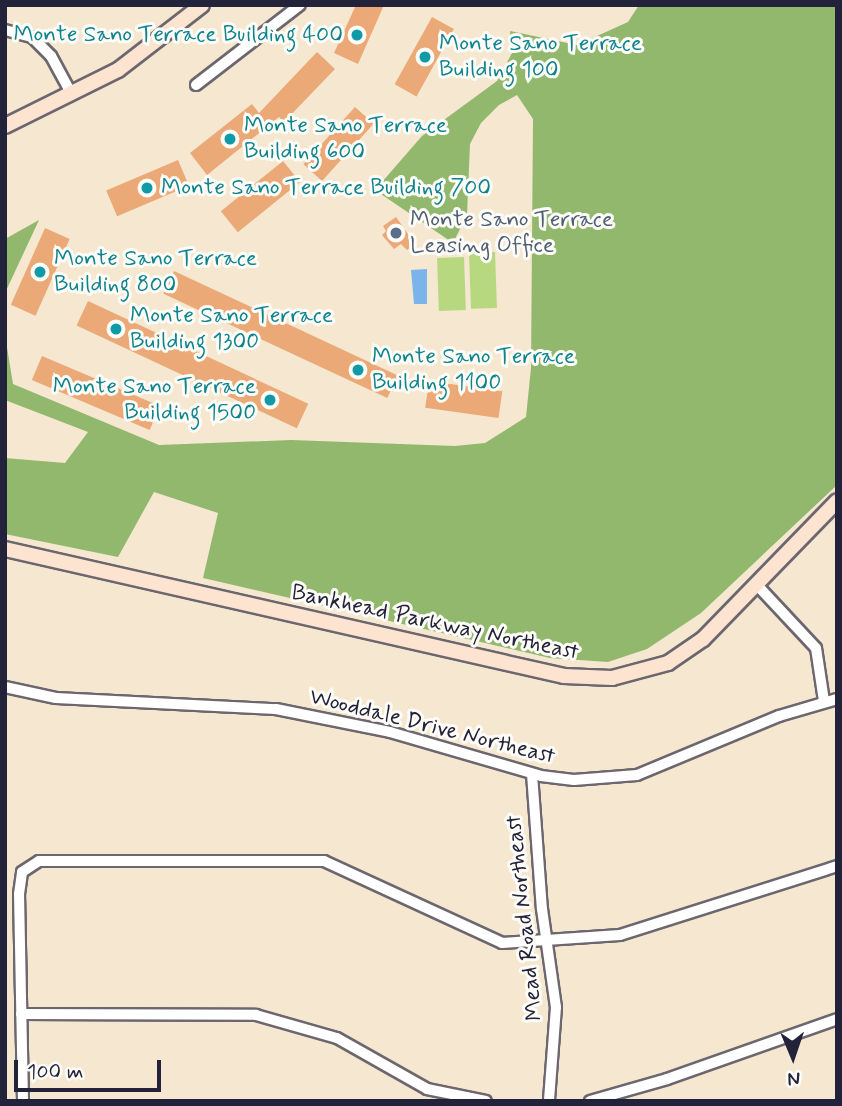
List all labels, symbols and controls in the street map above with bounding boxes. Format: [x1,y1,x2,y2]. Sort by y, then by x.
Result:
place label: Monte Sano Terrace Building 400 [20,21,343,49]
marker: Monte Sano Terrace Building 400 [349,27,365,43]
place label: Monte Sano Terrace Building 100 [439,30,633,84]
marker: Monte Sano Terrace Building 100 [417,49,433,65]
place label: Monte Sano Terrace Building 600 [244,112,438,166]
marker: Monte Sano Terrace Building 600 [222,131,238,147]
place label: Monte Sano Terrace Building 700 [161,174,485,202]
marker: Monte Sano Terrace Building 700 [139,180,155,196]
place label: Monte Sano Terrace Leasing Office [410,206,604,260]
marker: Monte Sano Terrace Leasing Office [388,225,404,241]
place label: Monte Sano Terrace Building 800 [54,245,248,299]
marker: Monte Sano Terrace Building 800 [32,264,48,280]
place label: Monte Sano Terrace Building 1300 [130,302,324,356]
marker: Monte Sano Terrace Building 1300 [108,321,124,337]
place label: Monte Sano Terrace Building 1100 [372,343,566,397]
marker: Monte Sano Terrace Building 1100 [350,362,366,378]
place label: Monte Sano Terrace Building 1500 [62,373,256,427]
marker: Monte Sano Terrace Building 1500 [262,392,278,408]
street label: Bankhead Parkway Northeast [292,580,578,666]
street label: Wooddale Drive Northeast [308,684,556,770]
street label: Mead Road Northeast [501,815,549,1021]
north arrow [758,1022,828,1092]
scale bar [18,1046,164,1090]
text: 100 m [27,1058,83,1086]
text: N [787,1066,801,1091]

